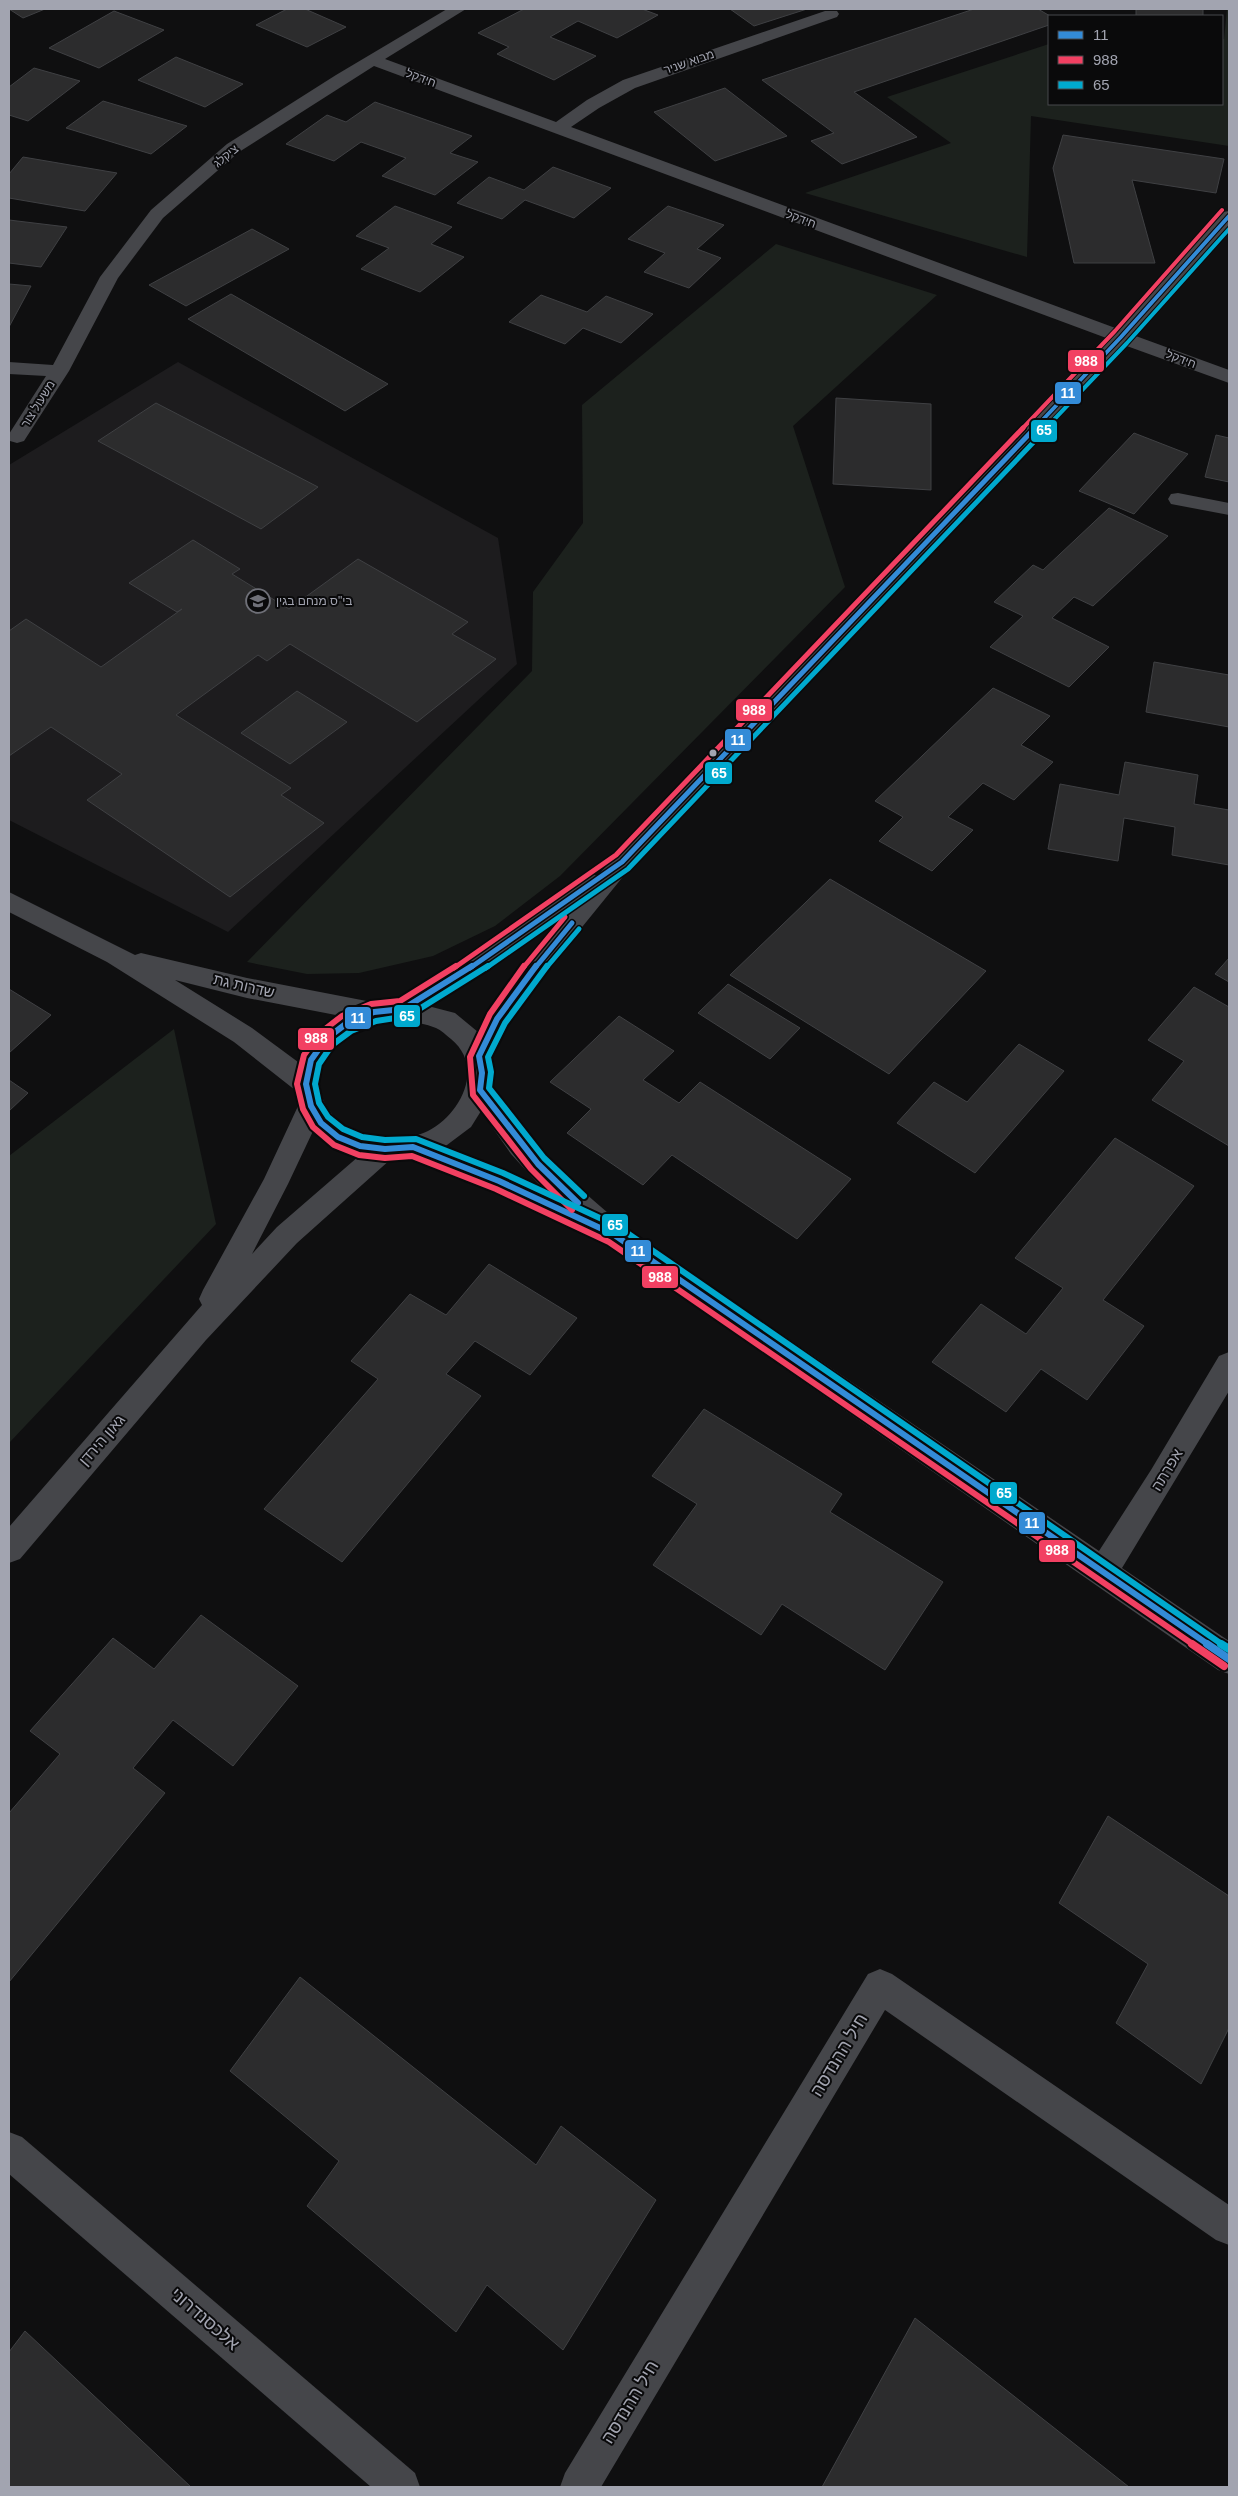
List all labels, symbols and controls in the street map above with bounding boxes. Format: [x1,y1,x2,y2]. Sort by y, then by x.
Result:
legend [1048,15,1223,105]
text: 11 [1093,26,1109,43]
street label: מבוא שניר [662,47,716,77]
text: 988 [1093,51,1118,68]
street label: חידקל [404,66,438,90]
text: 65 [1093,76,1110,93]
street label: ציקלג [211,141,242,170]
street label: חידקל [784,207,818,231]
street label: חידקל [1164,347,1198,371]
line badge: 988 [1067,349,1105,373]
text: 988 [1074,353,1098,369]
street label: משעול צור [18,378,58,430]
line badge: 11 [1054,381,1082,405]
text: 11 [1061,385,1076,401]
line badge: 65 [1030,419,1058,443]
text: 65 [1036,422,1052,438]
school or university icon: בי"ס מנחם בגין [245,588,271,614]
place label: בי"ס מנחם בגין [276,594,353,608]
line badge: 988 [735,698,773,722]
text: 988 [742,702,766,718]
line badge: 11 [724,728,752,752]
text: 11 [731,732,746,748]
unlabelled marker [708,748,718,758]
line badge: 65 [704,761,733,785]
text: 65 [711,765,727,781]
street label: שדרות גת [212,970,276,1001]
line badge: 65 [393,1004,421,1028]
line badge: 11 [344,1006,372,1030]
text: 65 [399,1008,415,1024]
text: 11 [351,1010,366,1026]
line badge: 988 [297,1027,335,1051]
text: 988 [304,1030,328,1046]
line badge: 65 [601,1213,629,1237]
text: 65 [607,1217,623,1233]
line badge: 11 [624,1239,652,1263]
text: 11 [631,1243,646,1259]
line badge: 988 [641,1265,679,1289]
text: 988 [648,1269,672,1285]
street label: גאון הירדן [75,1411,128,1468]
street label: אפרתה [1147,1445,1186,1494]
line badge: 65 [989,1481,1018,1505]
text: 65 [996,1485,1012,1501]
line badge: 11 [1018,1511,1046,1535]
text: 11 [1025,1515,1040,1531]
line badge: 988 [1038,1539,1076,1563]
text: 988 [1045,1542,1069,1558]
street label: חיל ההנדסה [806,2010,872,2100]
street label: אלכסנדרוני [167,2284,244,2355]
street label: חיל ההנדסה [597,2357,663,2447]

